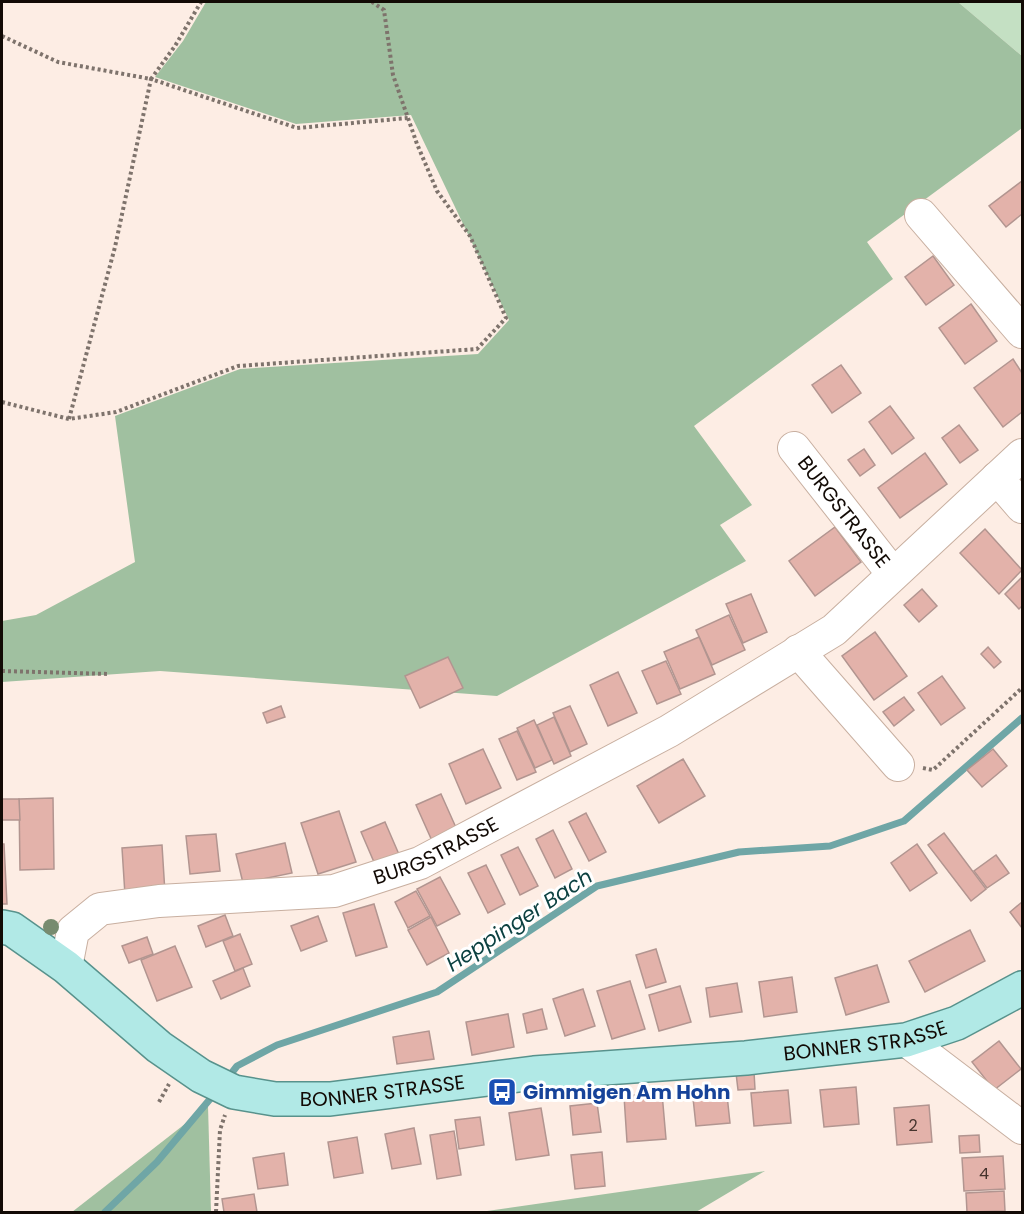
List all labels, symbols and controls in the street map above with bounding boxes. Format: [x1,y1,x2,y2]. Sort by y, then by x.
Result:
street label: BURGSTRASSE [791,450,897,574]
street label: BURGSTRASSE [370,810,503,891]
water label: Heppinger Bach [440,862,598,978]
street label: BONNER STRASSE [782,1013,951,1068]
street label: BONNER STRASSE [300,1068,466,1113]
bus stop icon: Gimmigen Am Hohn [486,1076,518,1108]
place label: Gimmigen Am Hohn [523,1078,731,1106]
house number: 2 [908,1114,918,1137]
house number: 4 [979,1162,989,1185]

